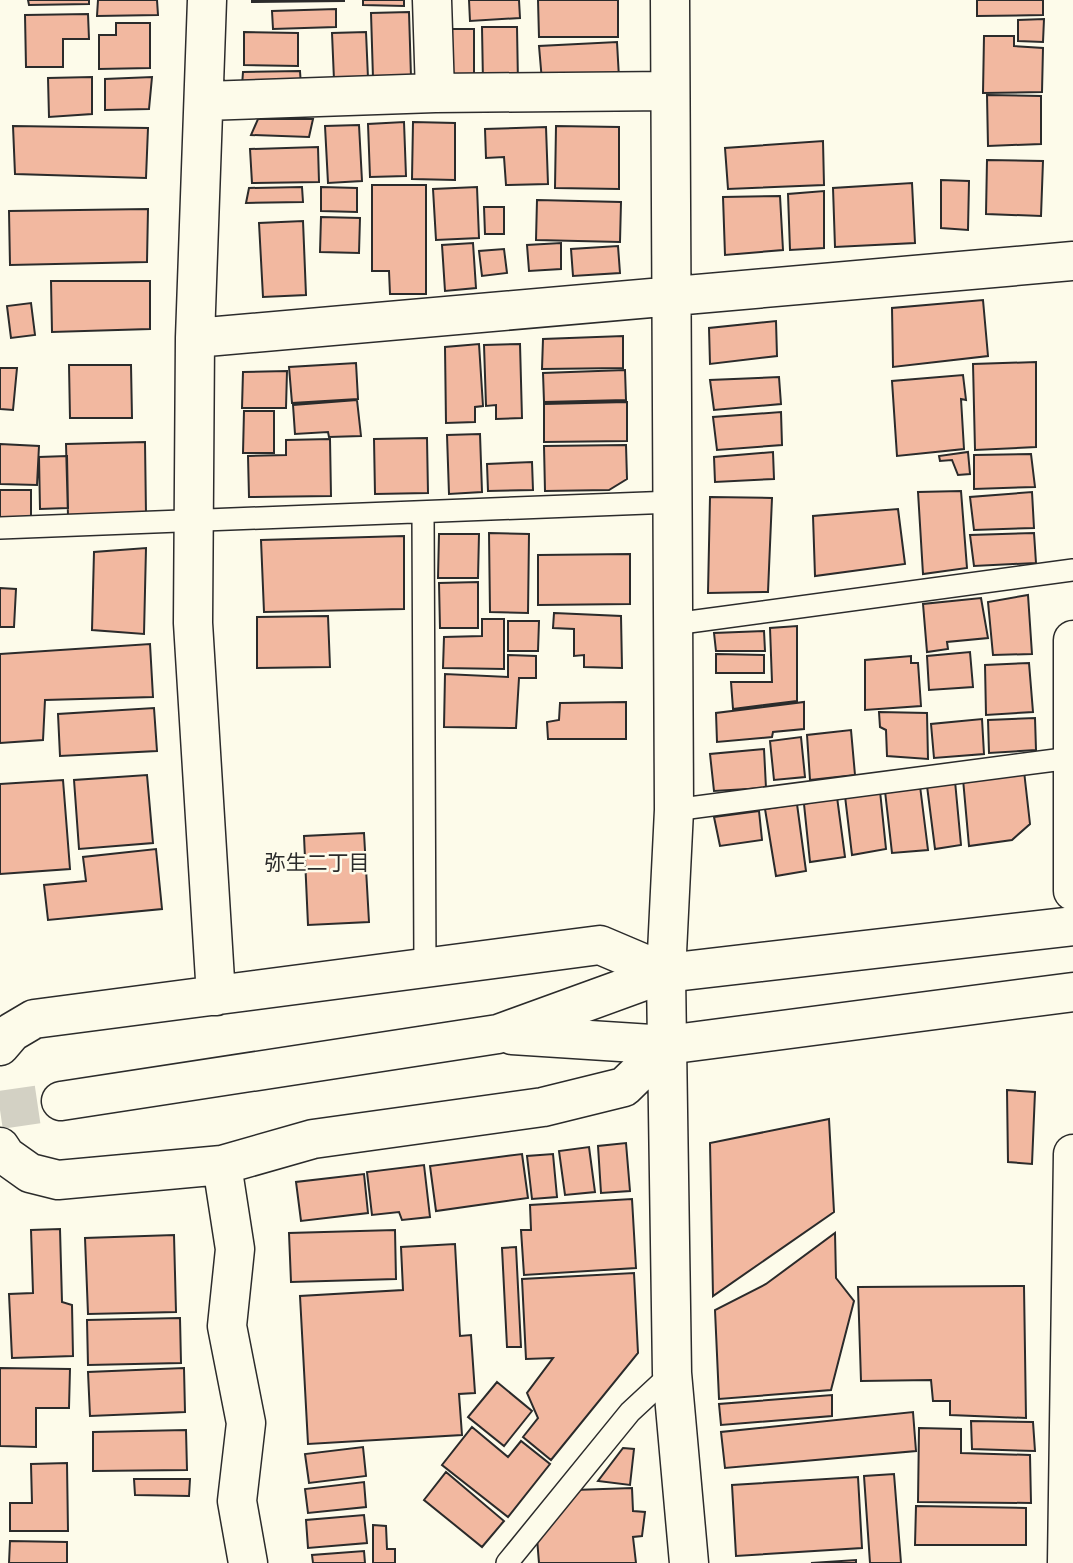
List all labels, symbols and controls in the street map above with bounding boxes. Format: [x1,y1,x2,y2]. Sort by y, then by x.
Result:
district label: 弥生二丁目 [265,851,370,878]

